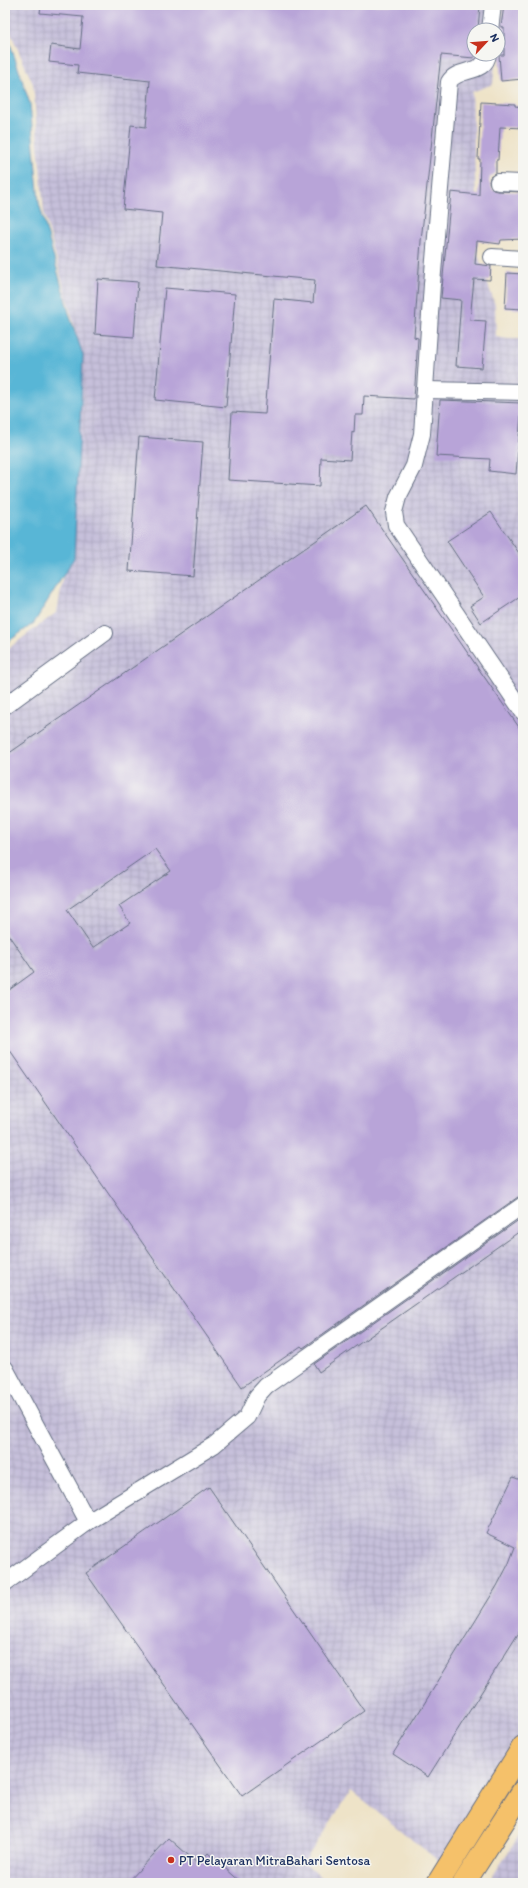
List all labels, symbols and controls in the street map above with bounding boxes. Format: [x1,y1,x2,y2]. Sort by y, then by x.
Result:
north arrow [466,22,506,62]
text: N [487,32,502,44]
place label: PT Pelayaran MitraBahari Sentosa [179,1853,371,1868]
marker: PT Pelayaran MitraBahari Sentosa [166,1855,176,1865]

